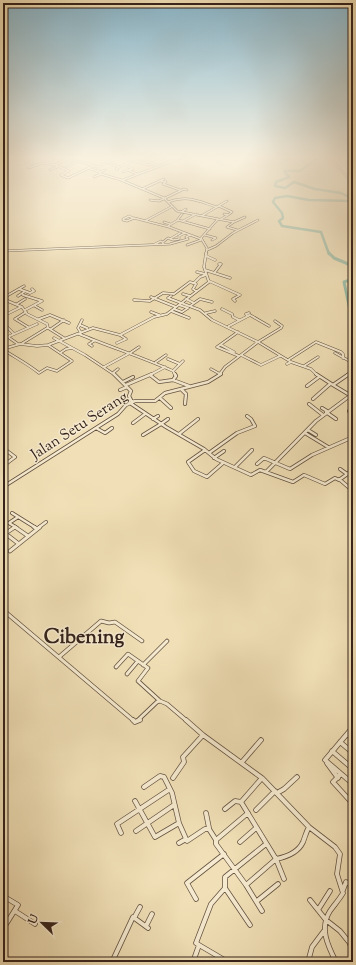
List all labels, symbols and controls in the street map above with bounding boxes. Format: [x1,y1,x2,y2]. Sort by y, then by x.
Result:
street label: Jalan Setu Serang [26,387,132,466]
district label: Cibening [44,624,124,653]
north arrow [22,903,62,943]
text: U [24,912,43,928]

